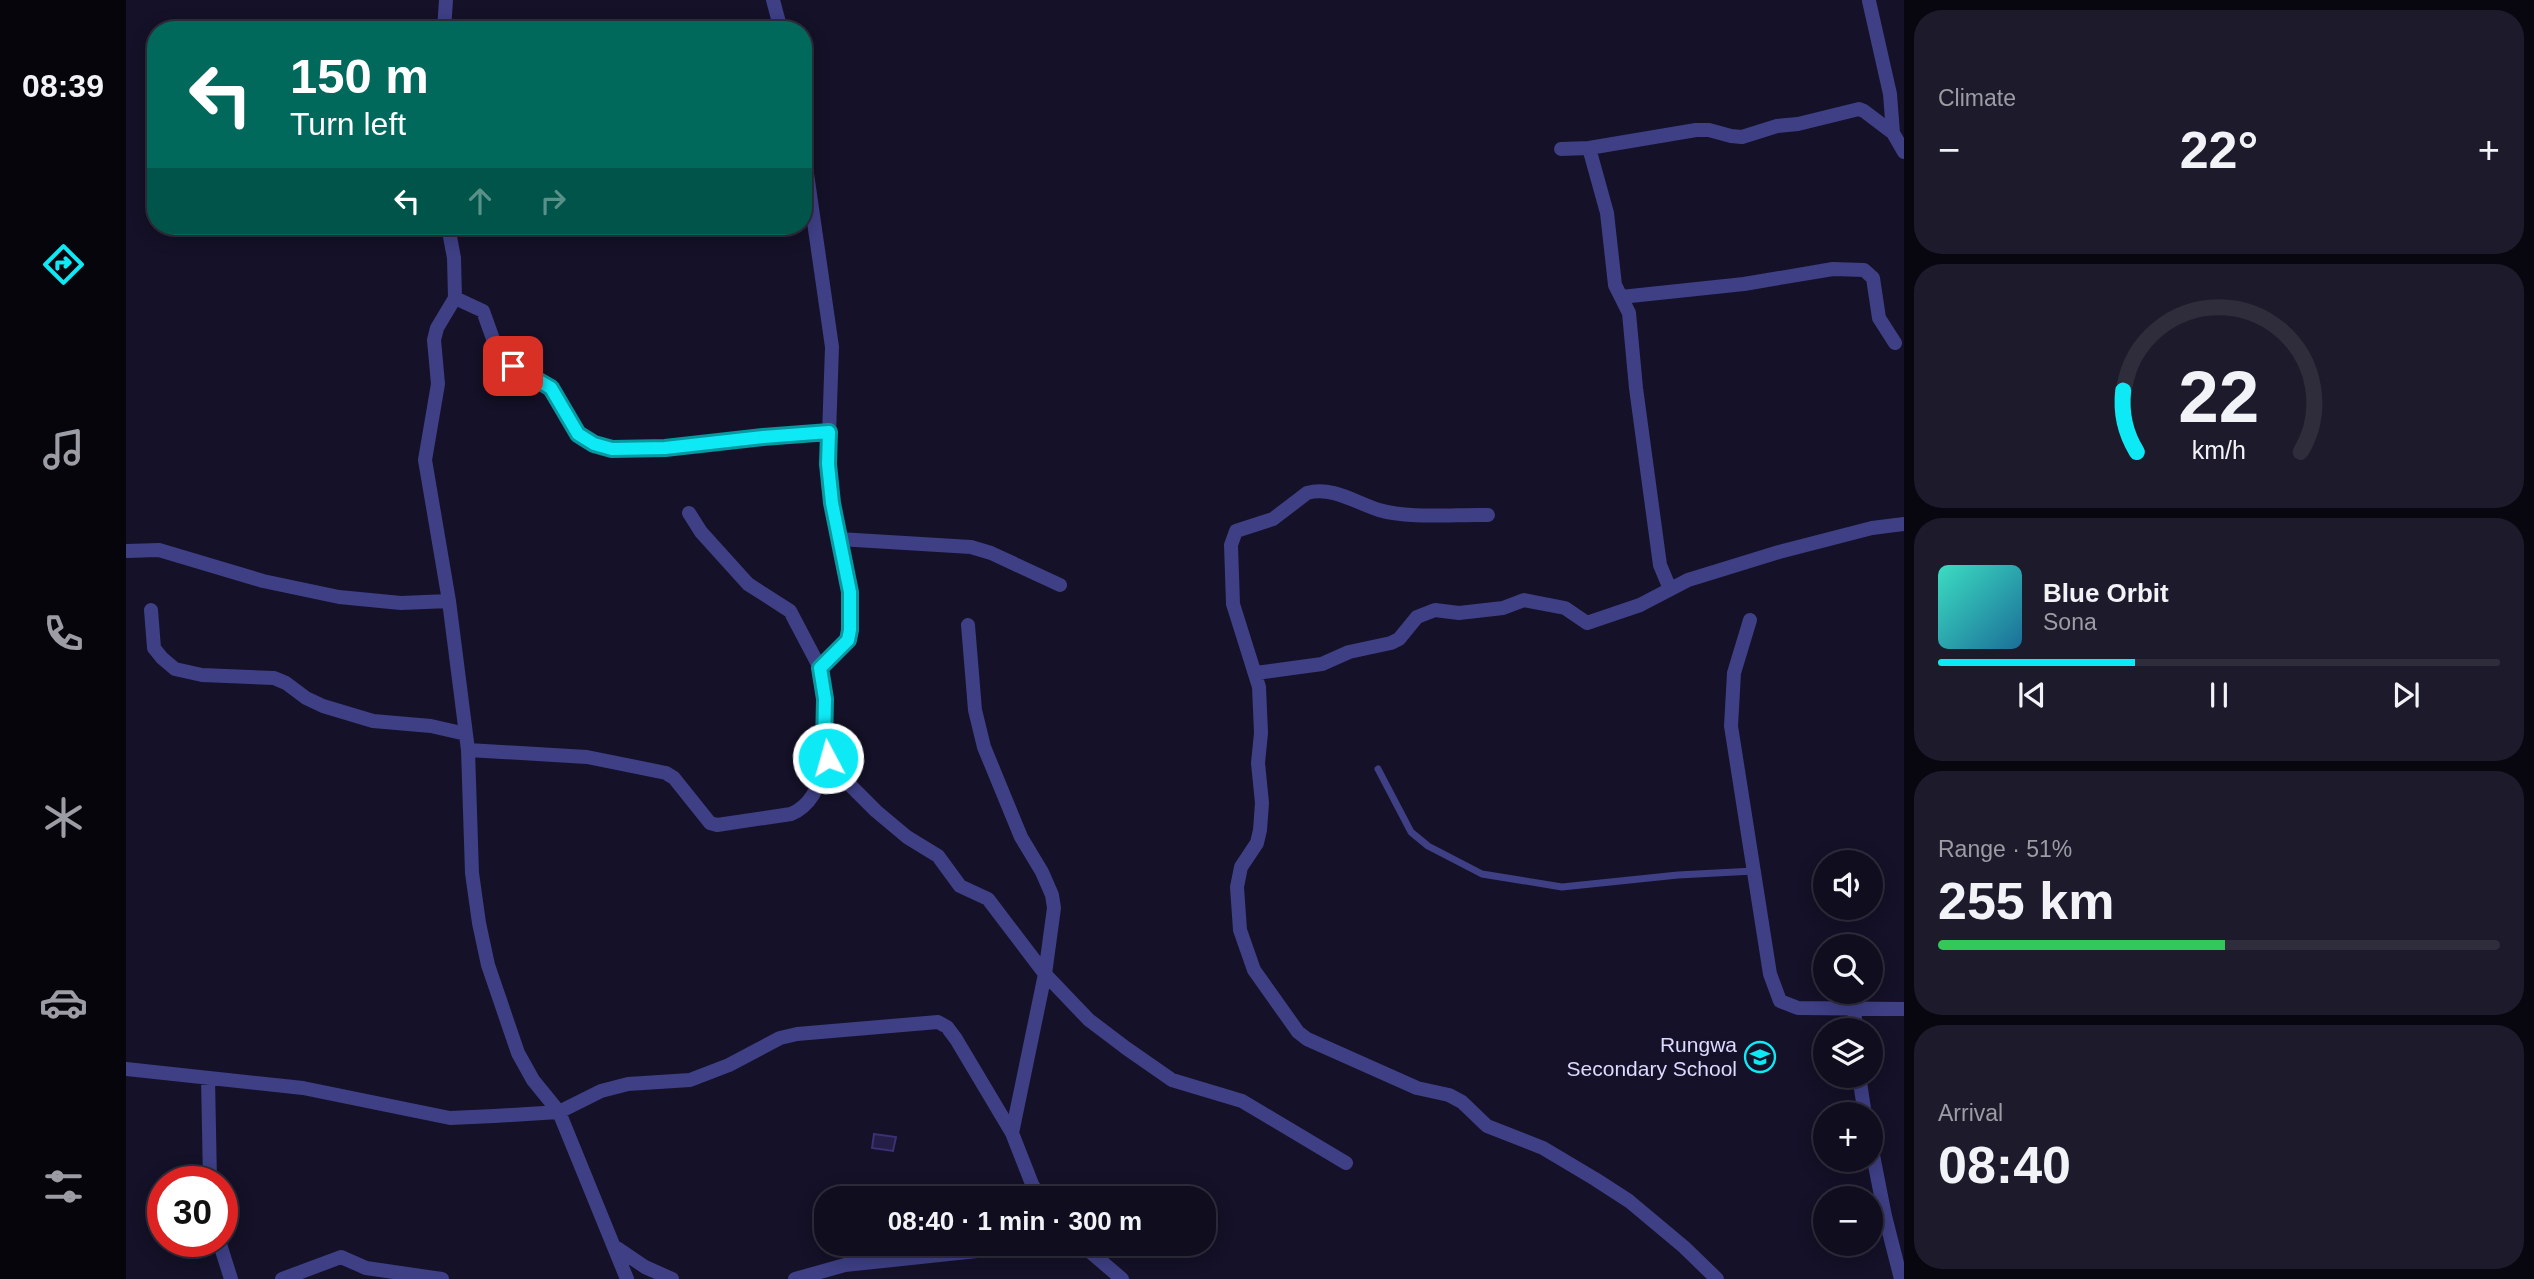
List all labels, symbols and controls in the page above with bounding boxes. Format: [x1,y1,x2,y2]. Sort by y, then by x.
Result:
icon: left [175,49,266,140]
text: 150 m [290,49,429,103]
text: 08:39 [22,68,104,104]
text: Climate [1938,85,2016,111]
text: Turn left [290,106,406,142]
text: 22° [2180,121,2258,179]
text: − [1938,129,1960,171]
text: + [2478,129,2500,171]
icon: left [388,182,426,220]
icon: ahead [461,182,499,220]
icon: right [534,182,572,220]
icon: directions [39,240,88,289]
pin [483,336,543,396]
icon: arrive [494,347,532,385]
text: 22 [2179,356,2259,437]
icon: music [39,425,88,474]
text: km/h [2192,435,2246,463]
text: Blue Orbit [2043,578,2169,608]
icon: phone [39,609,88,658]
text: Sona [2043,609,2097,635]
icon: previous [2013,676,2051,714]
icon: pause [2200,676,2238,714]
icon: next [2387,676,2425,714]
position arrow [791,721,865,795]
icon: climate [39,793,88,842]
text: Range · 51% [1938,836,2072,862]
map controls [1813,850,1883,1256]
button: sound [1813,850,1883,920]
text: 255 km [1938,872,2114,930]
button: search [1813,934,1883,1004]
icon: car [39,978,88,1027]
button: layers [1813,1018,1883,1088]
place label: Rungwa Secondary School [1567,1033,1737,1080]
school or university icon: Rungwa Secondary School [1743,1040,1777,1074]
text: Arrival [1938,1100,2003,1126]
button: + [1813,1102,1883,1172]
text: 08:40 [1938,1136,2071,1194]
icon: filters [39,1162,88,1211]
speed limit sign: 30 [147,1166,238,1257]
button: − [1813,1186,1883,1256]
text: 08:40 · 1 min · 300 m [888,1206,1142,1236]

